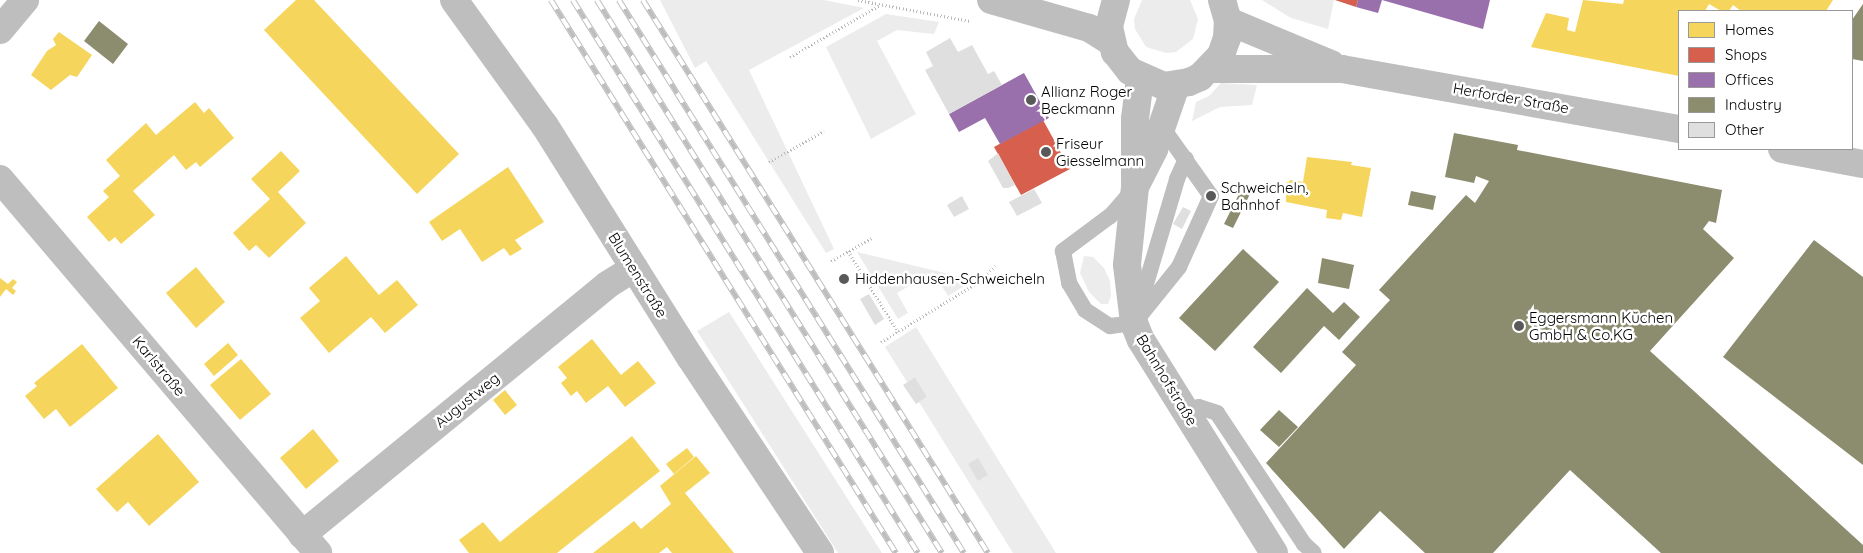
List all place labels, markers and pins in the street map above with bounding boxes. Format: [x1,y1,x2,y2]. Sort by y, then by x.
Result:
place label: Allianz Roger Beckmann [1041,82,1132,117]
marker: Allianz Roger Beckmann [1025,94,1037,106]
place label: Friseur Giesselmann [1056,134,1144,169]
marker: Friseur Giesselmann [1040,146,1052,158]
place label: Schweicheln, Bahnhof [1221,178,1308,213]
marker: Schweicheln, Bahnhof [1205,190,1217,202]
place label: Hiddenhausen-Schweicheln [855,270,1045,288]
marker: Hiddenhausen-Schweicheln [837,272,851,286]
place label: Eggersmann Küchen GmbH & Co.KG [1529,308,1673,343]
marker: Eggersmann Küchen GmbH & Co.KG [1513,320,1525,332]

